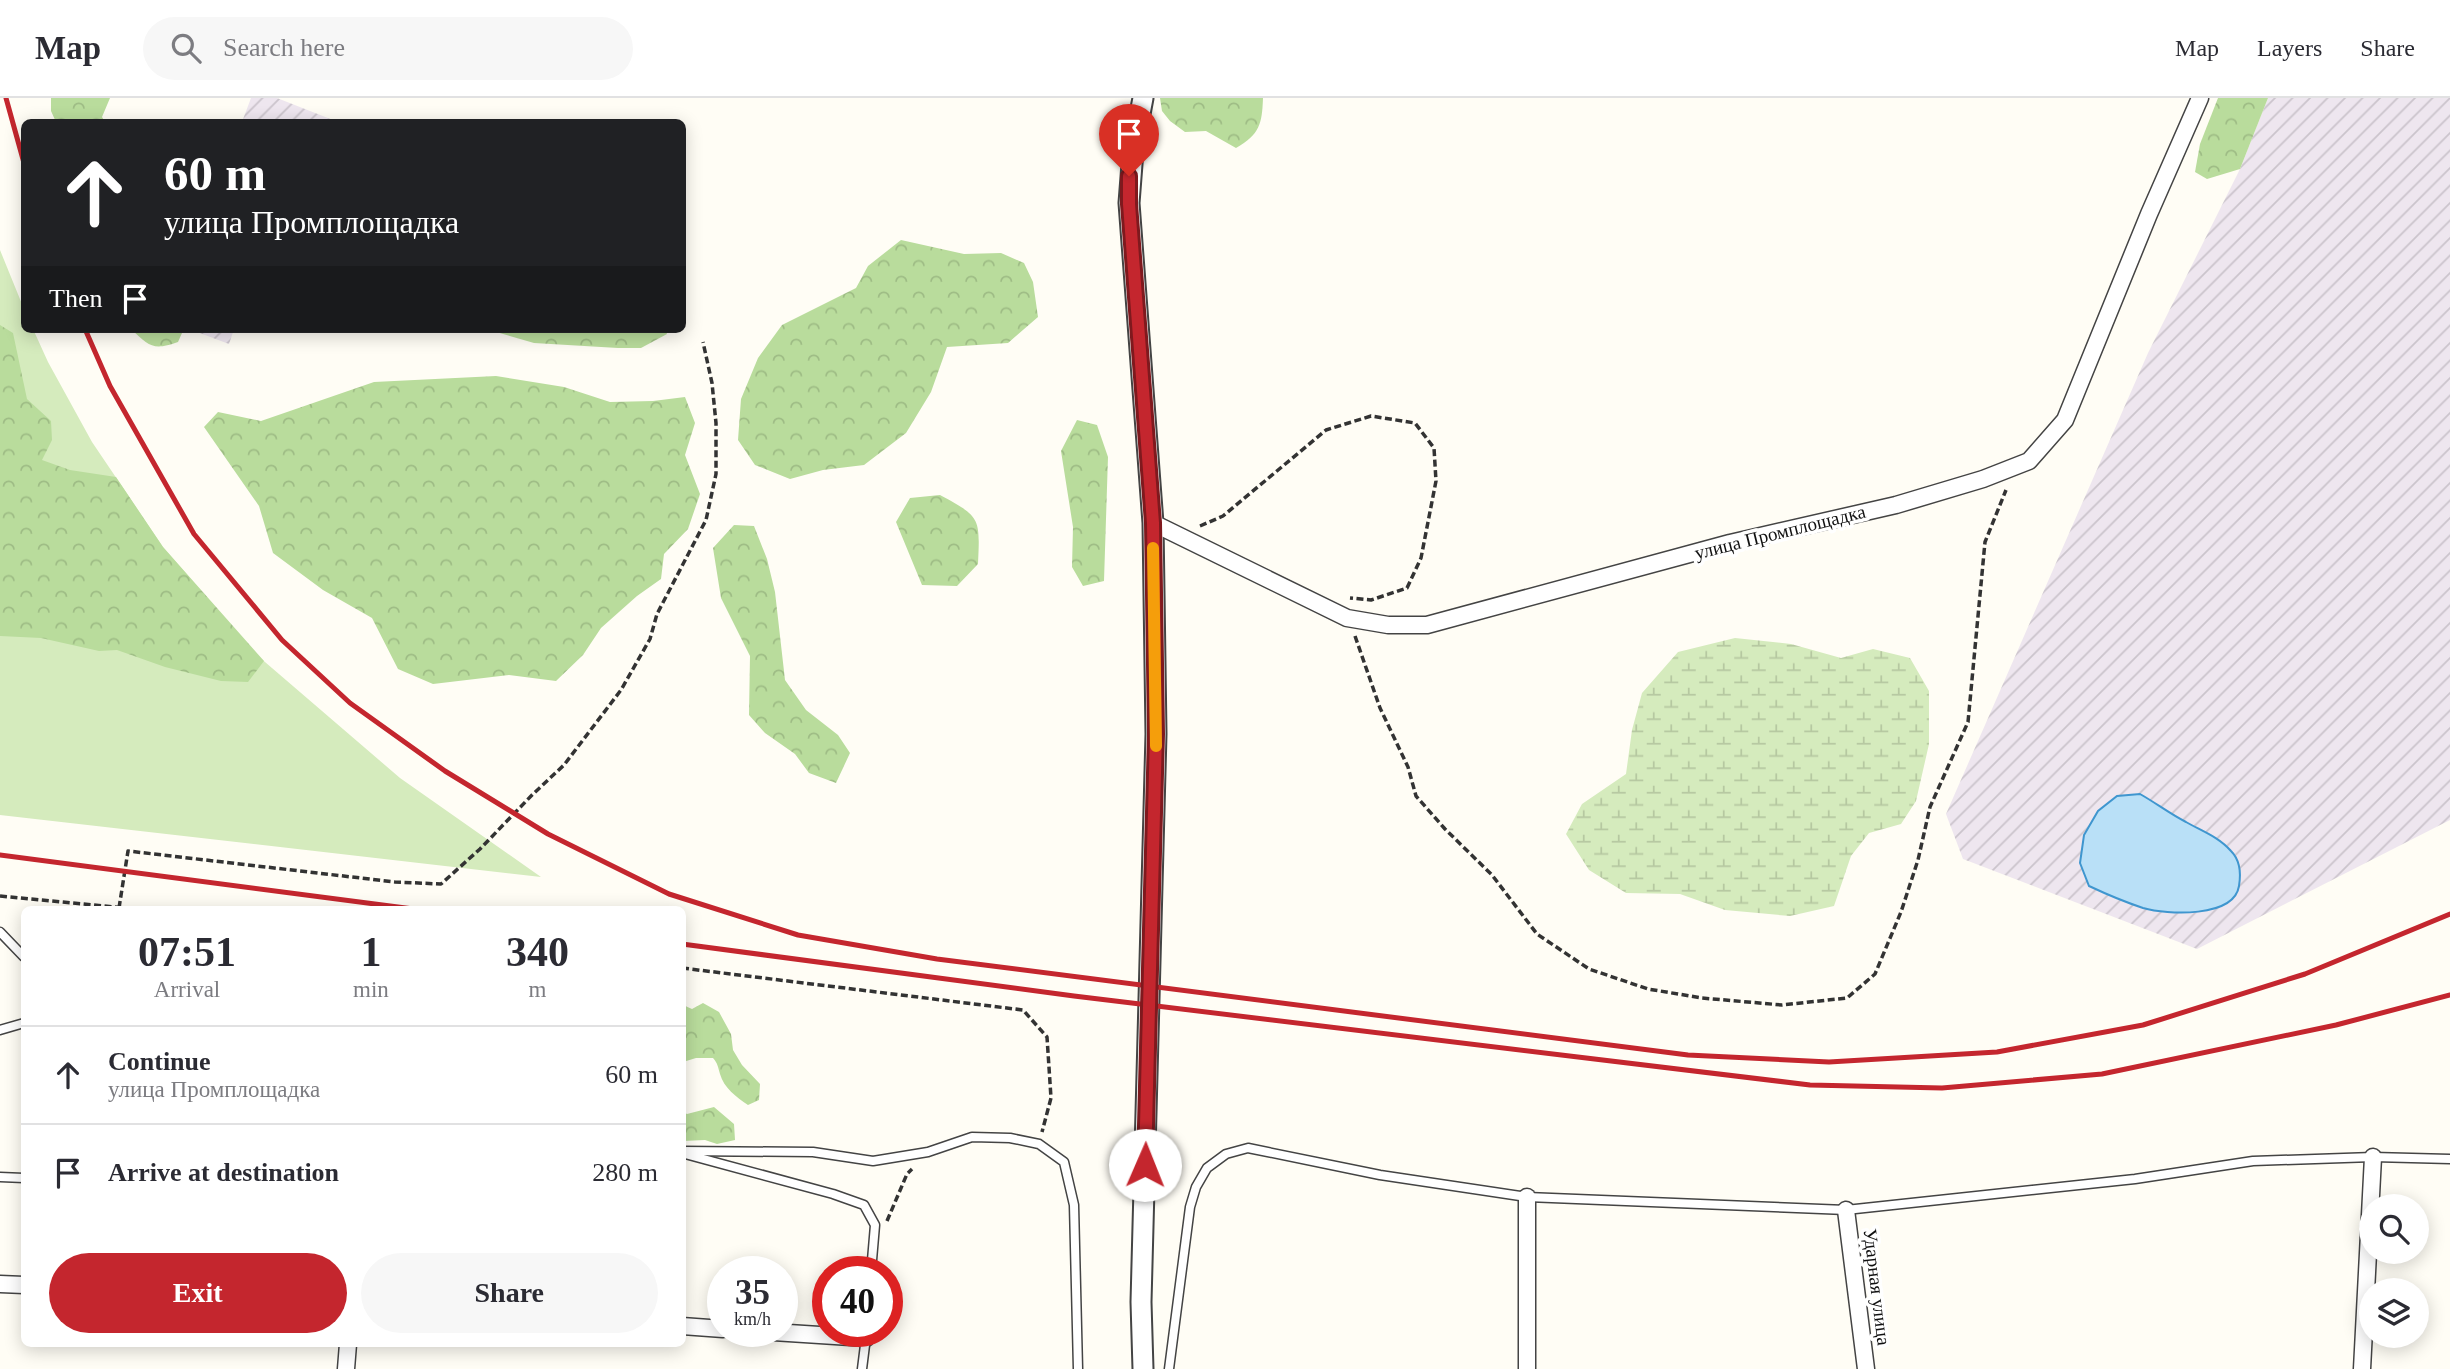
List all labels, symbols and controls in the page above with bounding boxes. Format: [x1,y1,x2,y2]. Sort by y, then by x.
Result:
search box [143,17,633,80]
icon: search [167,29,205,67]
text: Map [35,30,101,66]
text: Search here [223,33,345,62]
text: Map [2175,35,2219,61]
text: Layers [2257,35,2322,61]
text: Share [2360,35,2415,61]
pin [1099,104,1159,176]
icon: arrive [1110,115,1148,153]
text: 60 m [164,146,266,201]
icon: ahead [49,147,140,238]
text: улица Промплощадка [164,204,459,240]
icon: arrive [116,280,154,318]
text: Then [49,284,102,313]
street label: улица Промплощадка [1692,500,1868,563]
text: 07:51 [138,929,236,975]
text: 1 [360,929,381,975]
text: 340 [506,929,569,975]
text: Arrival [154,977,220,1002]
text: min [353,977,389,1002]
text: m [528,977,546,1002]
text: Continue [108,1047,211,1076]
icon: ahead [49,1056,87,1094]
text: 60 m [605,1060,658,1089]
text: улица Промплощадка [108,1077,320,1102]
position arrow [1108,1128,1182,1202]
icon: arrive [49,1154,87,1192]
text: Arrive at destination [108,1158,339,1187]
text: 280 m [592,1158,658,1187]
map controls [2359,1194,2429,1348]
button: search [2359,1194,2429,1264]
street label: Ударная улица [1859,1227,1895,1347]
button: Exit [49,1253,347,1333]
button: Share [361,1253,658,1333]
speed limit sign: 40 [812,1256,903,1347]
text: 35 [735,1273,770,1312]
button: layers [2359,1278,2429,1348]
text: km/h [734,1309,771,1329]

